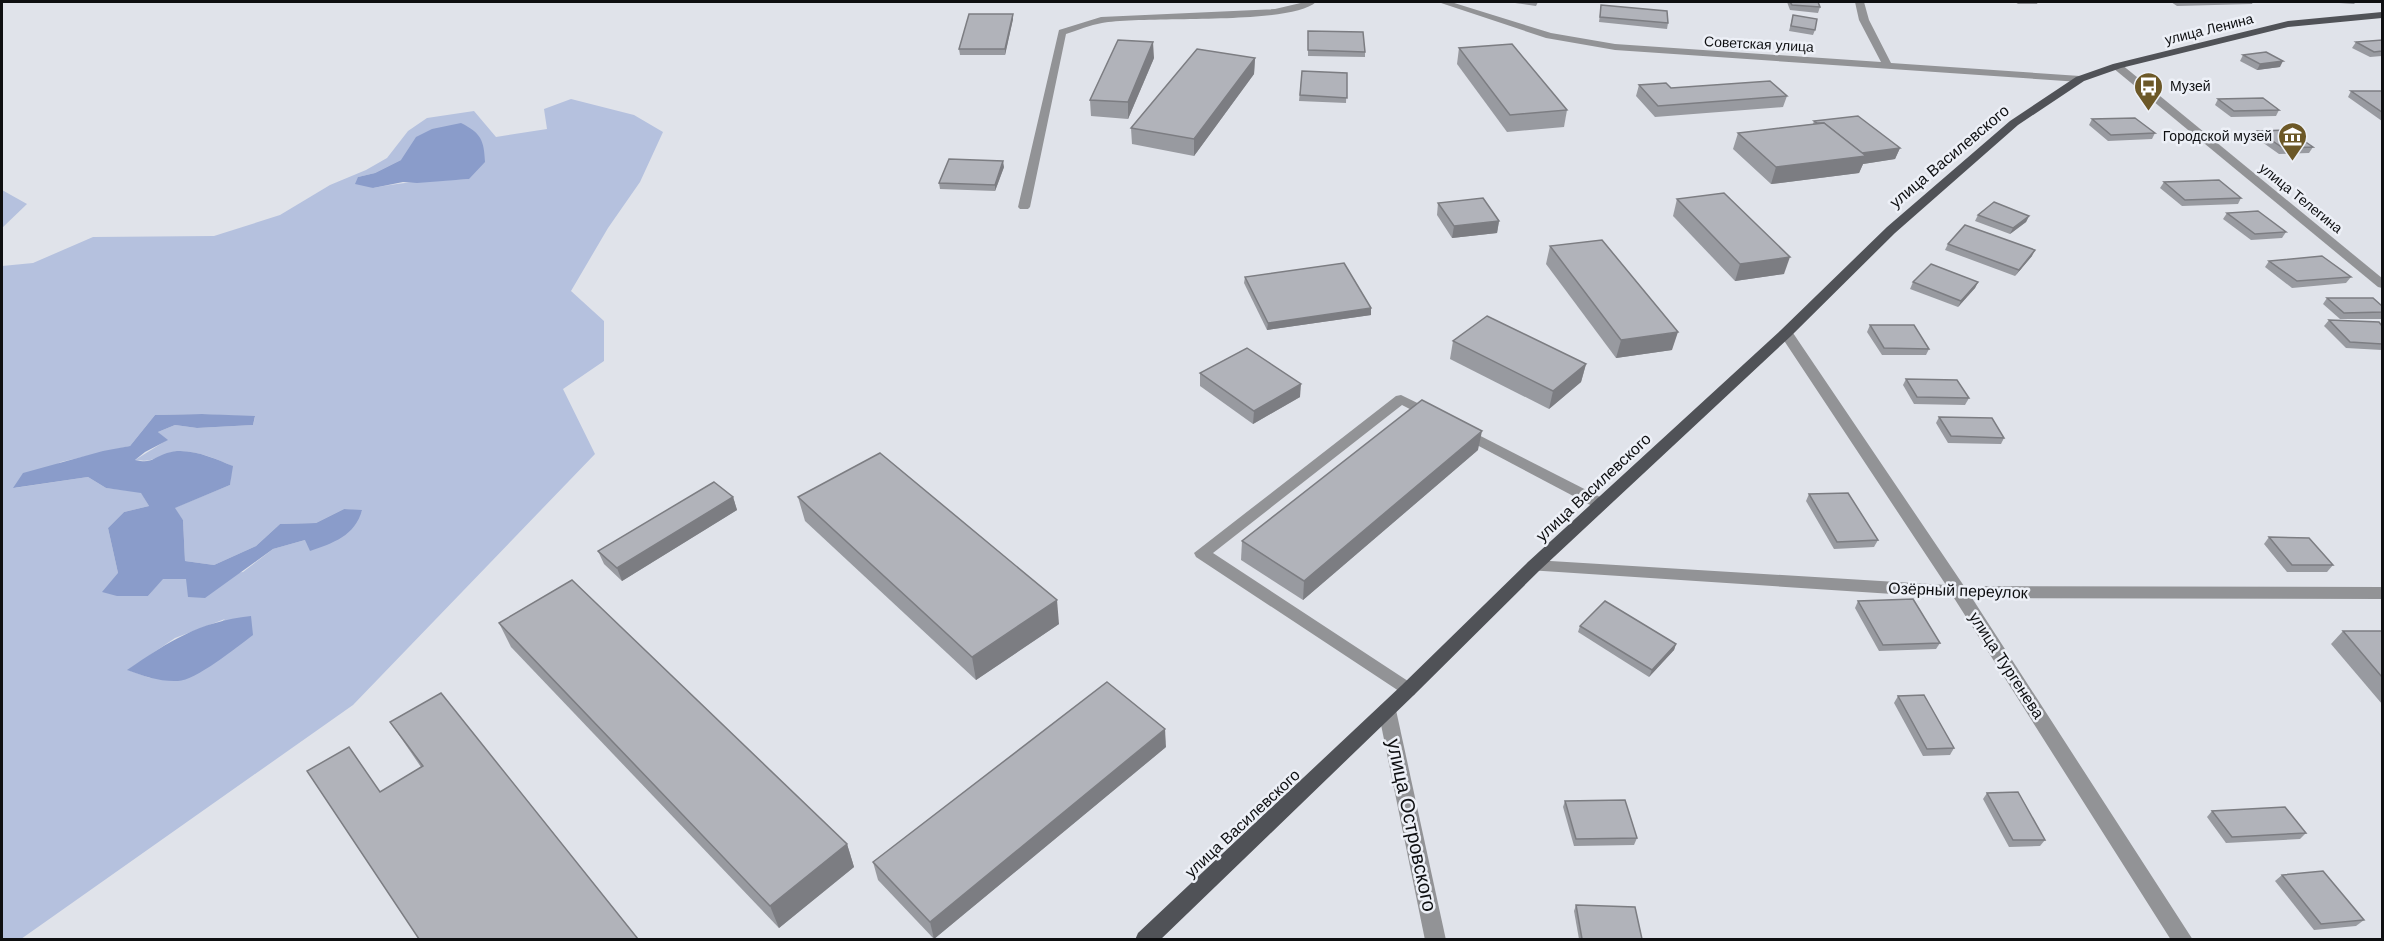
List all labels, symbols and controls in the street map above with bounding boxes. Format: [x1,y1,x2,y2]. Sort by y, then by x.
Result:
street label: улица Ленина [2163,10,2255,48]
street label: Советская улица [1704,33,1815,55]
bus stop icon: Музей [2133,70,2165,112]
place label: Музей [2170,78,2211,94]
street label: улица Василевского [1886,102,2012,211]
museum icon: Городской музей [2277,120,2309,162]
place label: Городской музей [2163,128,2272,144]
street label: улица Телегина [2256,160,2346,236]
street label: улица Василевского [1533,430,1654,545]
street label: Озёрный переулок [1888,580,2029,601]
street label: улица Тургенева [1966,609,2047,722]
street label: улица Островского [1383,737,1441,913]
street label: улица Василевского [1182,766,1303,881]

